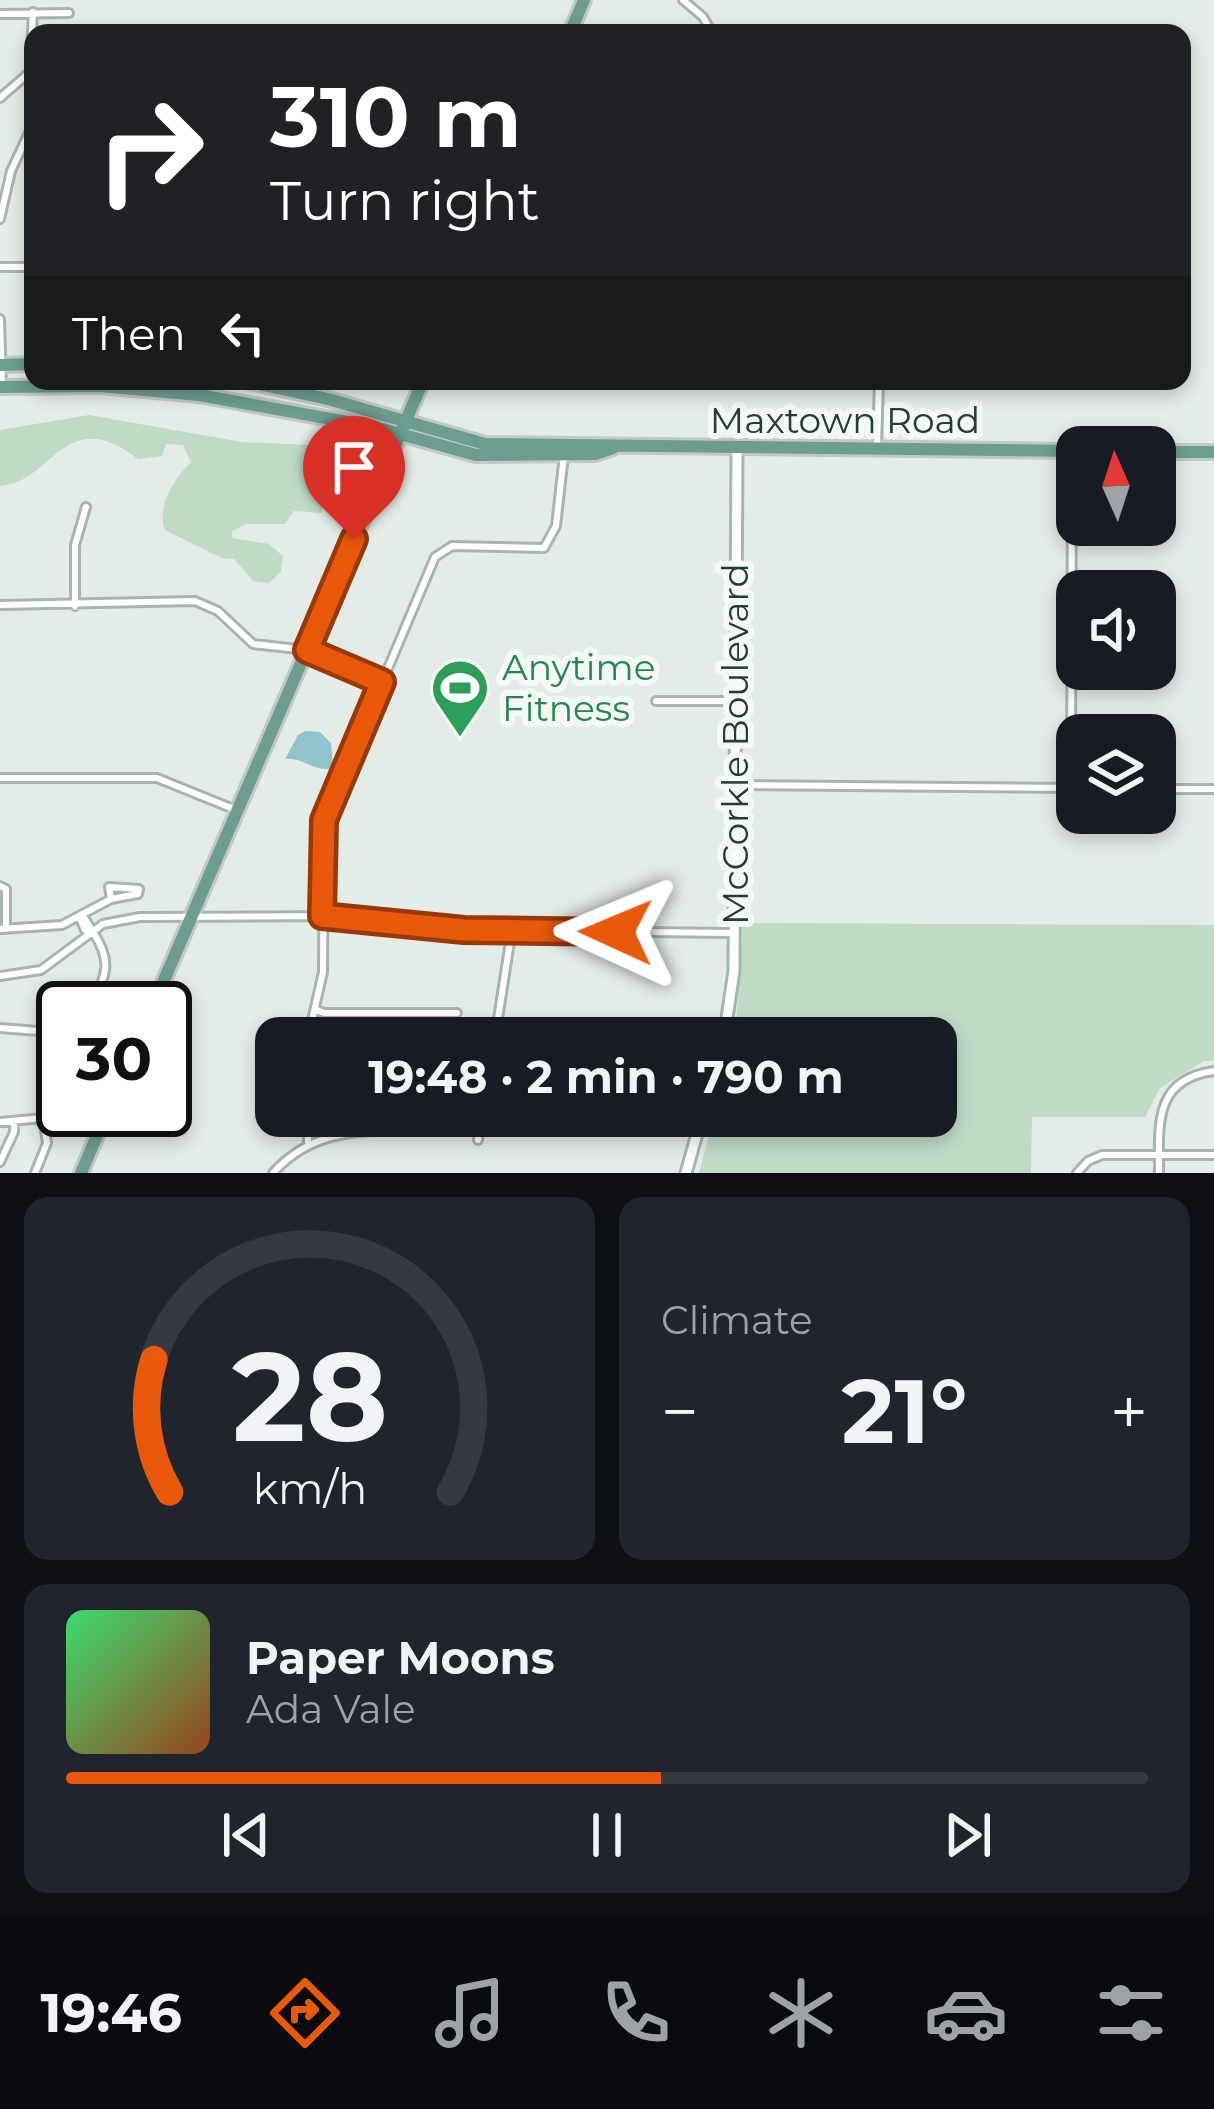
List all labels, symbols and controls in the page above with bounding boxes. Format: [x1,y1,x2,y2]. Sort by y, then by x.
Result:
text: 310 m [270,66,522,168]
icon: right [72,72,228,228]
text: Turn right [270,168,540,234]
icon: left [210,300,276,366]
text: Then [72,306,186,361]
street label: Maxtown Road [710,398,980,442]
pin [303,416,405,539]
north arrow [1056,426,1176,546]
map controls [1056,426,1176,834]
icon: arrive [321,434,387,500]
street label: McCorkle Boulevard [713,563,757,925]
button: sound [1056,570,1176,690]
place label: Anytime Fitness [502,645,655,730]
sports icon: Anytime Fitness [429,657,491,739]
button: layers [1056,714,1176,834]
position arrow [553,869,679,995]
speed limit sign: 30 [36,981,192,1137]
text: 19:48 · 2 min · 790 m [368,1049,844,1104]
text: Climate [661,1296,813,1344]
text: 28 [231,1320,387,1472]
text: 21° [842,1356,968,1466]
text: − [661,1371,699,1452]
text: + [1110,1371,1148,1452]
text: km/h [252,1461,367,1514]
text: Paper Moons [246,1630,555,1685]
text: Ada Vale [246,1685,416,1733]
icon: previous [213,1802,279,1868]
icon: pause [574,1802,640,1868]
icon: next [935,1802,1001,1868]
icon: directions [263,1971,347,2055]
icon: music [428,1971,512,2055]
icon: phone [594,1971,678,2055]
icon: climate [759,1971,843,2055]
icon: car [924,1971,1008,2055]
icon: filters [1089,1971,1173,2055]
text: 19:46 [41,1980,182,2046]

